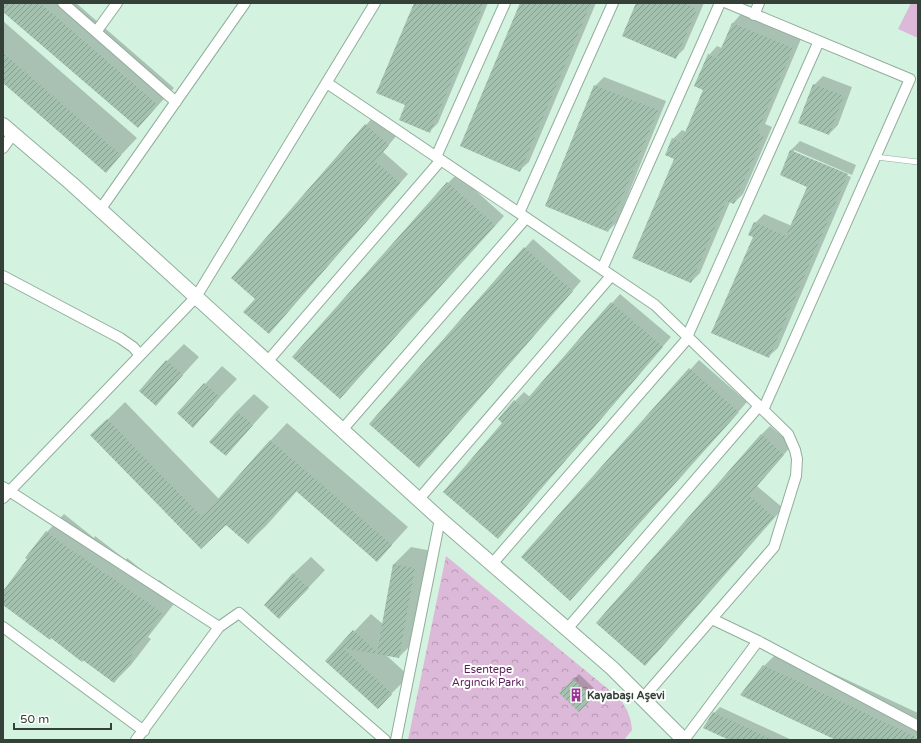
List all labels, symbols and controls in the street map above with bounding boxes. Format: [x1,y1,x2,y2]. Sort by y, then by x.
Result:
park label: Esentepe Argıncık Parkı [452,663,524,689]
building icon: Kayabaşı Aşevi [568,687,584,703]
place label: Kayabaşı Aşevi [587,689,665,703]
scale bar [14,705,111,731]
text: 50 m [20,712,49,726]

